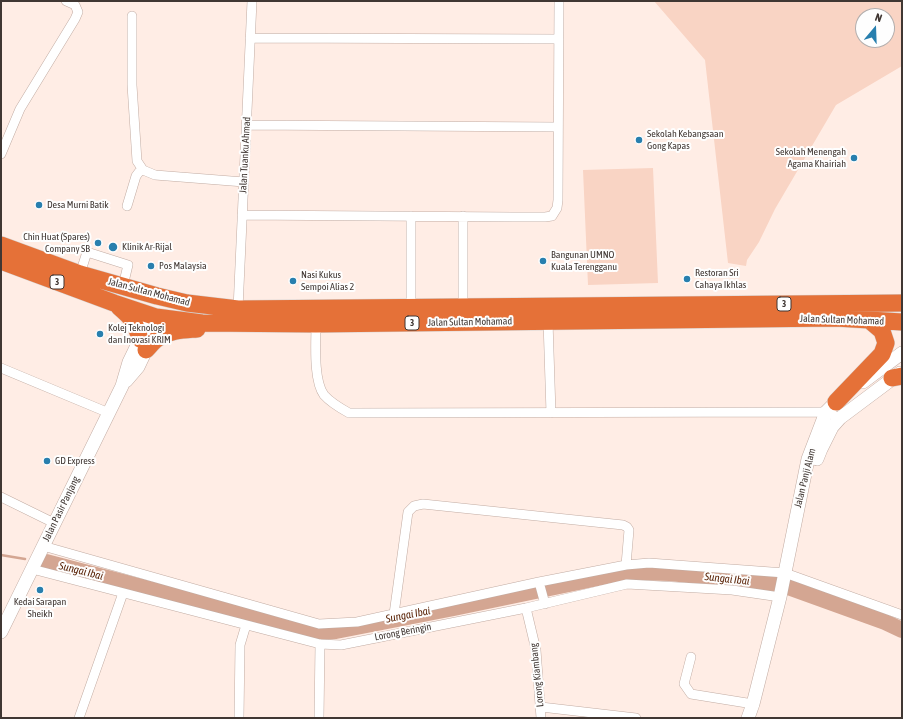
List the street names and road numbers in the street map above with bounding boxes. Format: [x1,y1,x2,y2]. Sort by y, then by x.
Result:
street label: Jalan Tuanku Ahmad [237,116,253,194]
road number: 3 [50,275,64,289]
street label: Jalan Sultan Mohamad [107,275,191,309]
road number: 3 [777,297,791,311]
street label: Jalan Sultan Mohamad [800,313,884,327]
street label: Jalan Sultan Mohamad [428,315,512,329]
road number: 3 [405,316,419,330]
street label: Jalan Panji Alam [792,447,818,509]
street label: Jalan Pasir Panjang [40,474,82,544]
street label: Lorong Beringin [374,621,432,643]
street label: Lorong Kiambang [528,642,546,708]

